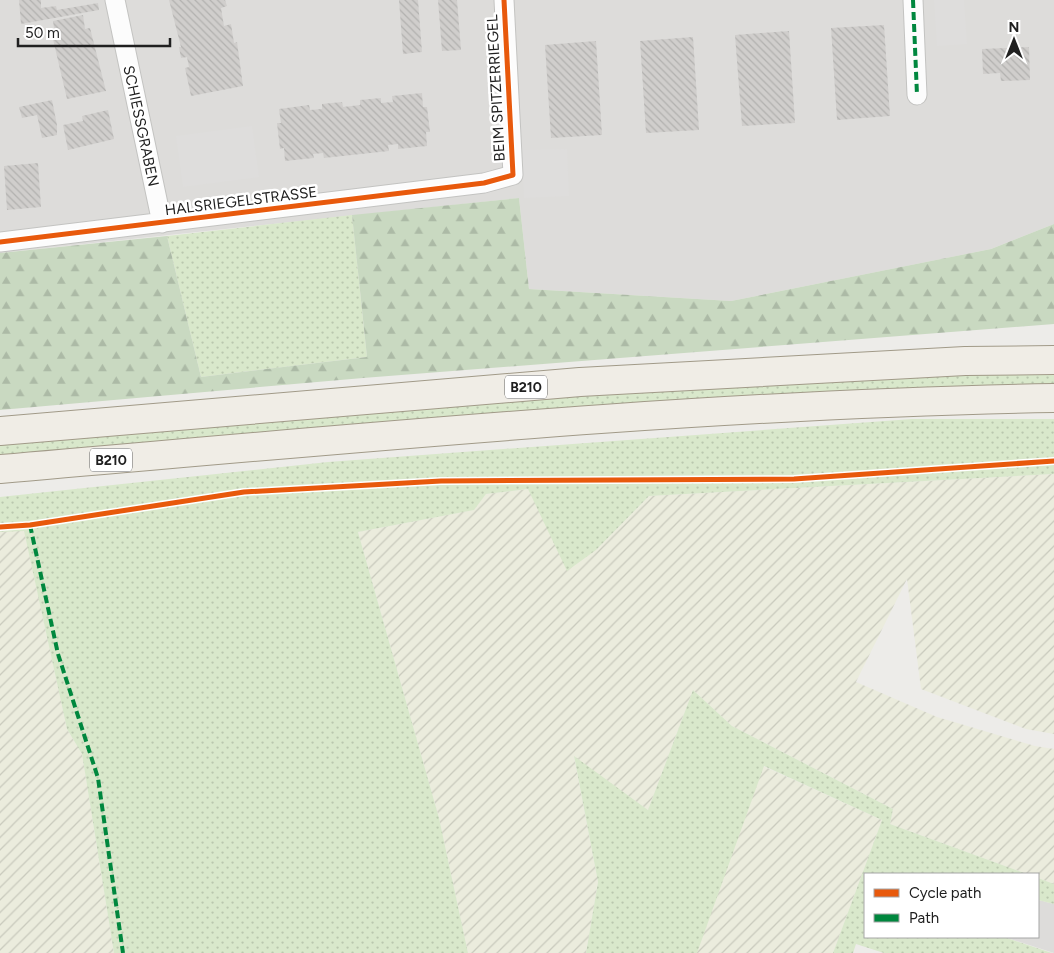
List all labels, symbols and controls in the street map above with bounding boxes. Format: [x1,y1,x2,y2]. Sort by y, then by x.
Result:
street label: BEIM SPITZERRIEGEL [483,14,509,162]
scale bar [18,15,170,47]
north arrow [989,15,1039,65]
text: N [1009,19,1019,36]
text: 50 m [25,24,60,42]
street label: SCHIESSGRABEN [119,64,163,188]
street label: HALSRIEGELSTRASSE [164,183,318,219]
road number: B210 [505,376,547,398]
road number: B210 [90,448,132,472]
legend [864,873,1039,938]
text: Cycle path [909,884,981,902]
text: Path [909,909,939,927]

